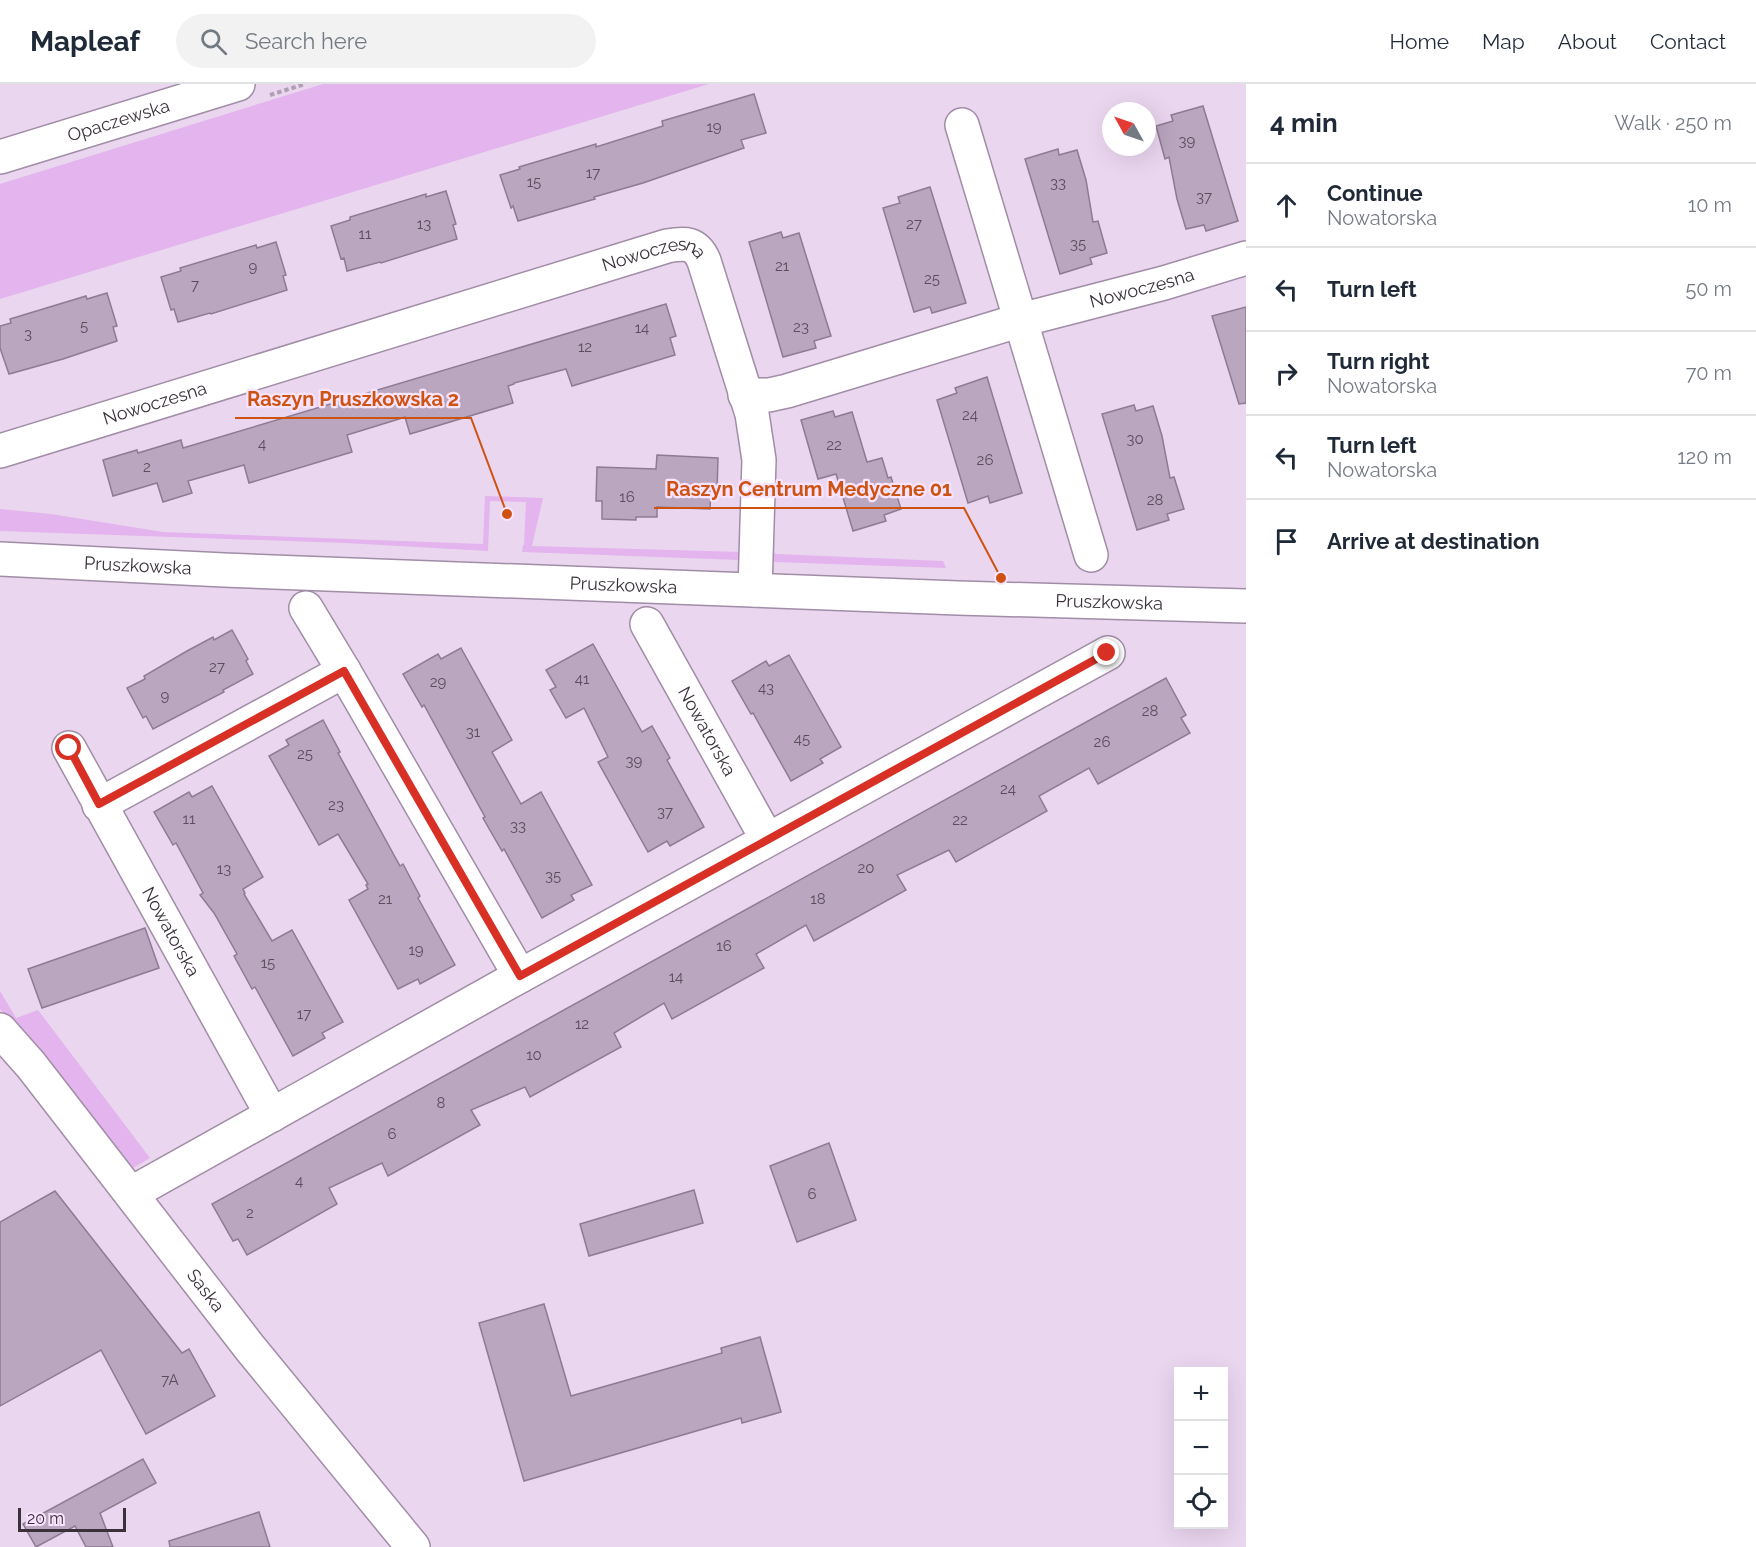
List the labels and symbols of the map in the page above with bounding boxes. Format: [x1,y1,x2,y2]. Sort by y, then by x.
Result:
street label: Opaczewska [65,95,172,146]
north arrow [1102,102,1156,156]
house number: 19 [706,118,722,136]
house number: 39 [1179,132,1196,150]
house number: 17 [586,164,600,182]
house number: 15 [527,173,541,191]
house number: 33 [1050,174,1066,192]
house number: 37 [1196,188,1212,206]
house number: 13 [417,215,431,233]
house number: 27 [906,215,922,233]
house number: 11 [359,225,372,243]
street label: Nowoczesna [599,233,711,275]
house number: 35 [1070,235,1086,253]
house number: 21 [775,257,790,275]
house number: 9 [249,258,258,276]
street label: Nowoczesna [1087,263,1197,312]
house number: 25 [924,270,940,288]
house number: 7 [191,276,199,294]
house number: 5 [80,317,88,335]
house number: 23 [793,318,809,336]
house number: 14 [635,319,649,337]
house number: 3 [24,325,32,343]
house number: 12 [578,338,592,356]
street label: Nowoczesna [100,377,209,429]
callout: Raszyn Pruszkowska 2 [235,380,471,418]
text: Raszyn Pruszkowska 2 [247,387,459,411]
house number: 24 [962,406,978,424]
house number: 30 [1126,430,1144,448]
house number: 4 [258,435,266,453]
house number: 22 [826,436,842,454]
house number: 26 [977,451,993,469]
house number: 2 [143,458,151,476]
callout: Raszyn Centrum Medyczne 01 [654,470,964,508]
text: Raszyn Centrum Medyczne 01 [666,477,952,501]
house number: 16 [619,488,635,506]
house number: 28 [1147,491,1163,509]
street label: Pruszkowska [84,552,192,578]
street label: Pruszkowska [569,572,678,597]
street label: Pruszkowska [1055,590,1163,614]
route end [1093,639,1119,665]
house number: 27 [209,658,225,676]
house number: 41 [575,670,590,688]
house number: 29 [430,673,447,691]
house number: 43 [758,679,774,697]
street label: Nowatorska [674,683,741,780]
house number: 9 [161,687,170,705]
house number: 28 [1142,702,1158,720]
house number: 31 [466,723,481,741]
house number: 45 [794,730,810,748]
house number: 26 [1094,733,1110,751]
route start [55,734,81,760]
house number: 25 [297,745,313,763]
house number: 39 [626,752,643,770]
house number: 24 [1000,780,1016,798]
house number: 23 [328,796,344,814]
house number: 37 [657,803,673,821]
house number: 11 [183,810,196,828]
house number: 22 [952,811,968,829]
house number: 33 [510,817,526,835]
house number: 20 [858,859,875,877]
house number: 13 [217,860,231,878]
house number: 35 [545,867,561,885]
street label: Nowatorska [138,883,204,980]
house number: 21 [378,890,393,908]
house number: 18 [810,890,826,908]
house number: 16 [716,937,732,955]
house number: 19 [408,941,424,959]
house number: 15 [261,954,275,972]
house number: 14 [669,968,683,986]
house number: 17 [297,1005,311,1023]
house number: 12 [575,1015,589,1033]
house number: 10 [526,1046,542,1064]
house number: 8 [437,1094,446,1112]
house number: 6 [387,1125,397,1143]
house number: 4 [295,1172,303,1190]
house number: 6 [807,1185,817,1203]
house number: 2 [246,1204,254,1222]
street label: Saska [183,1265,229,1316]
house number: 7A [161,1371,179,1389]
scale bar [18,1505,126,1532]

